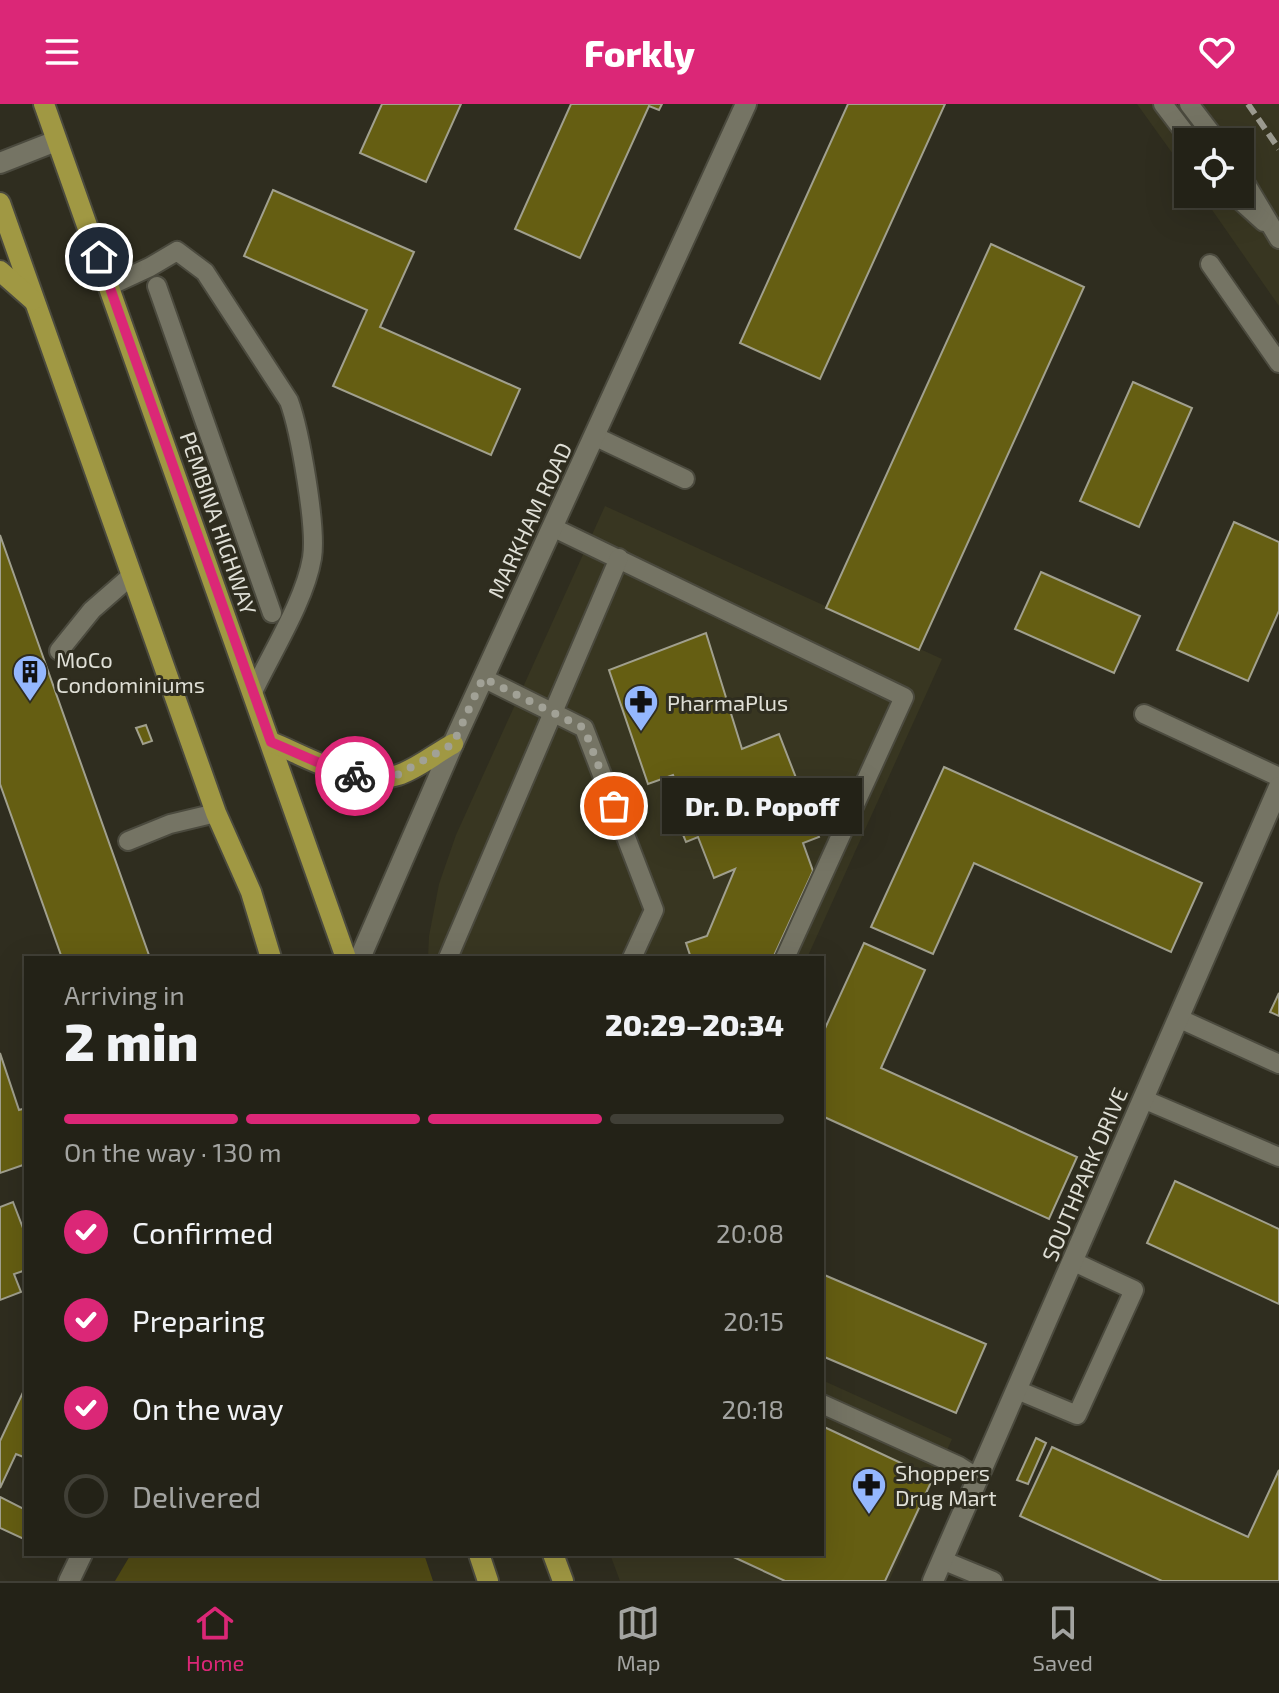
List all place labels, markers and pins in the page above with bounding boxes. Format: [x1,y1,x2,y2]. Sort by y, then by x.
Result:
pin [65,223,133,291]
place label: MoCo Condominiums [56,646,205,697]
building icon: MoCo Condominiums [11,653,49,703]
pharmacy icon: PharmaPlus [622,683,660,733]
place label: PharmaPlus [667,689,788,715]
pin [580,772,648,840]
callout: Dr. D. Popoff [662,778,862,834]
place label: Shoppers Drug Mart [895,1459,997,1510]
pharmacy icon: Shoppers Drug Mart [850,1466,888,1516]

